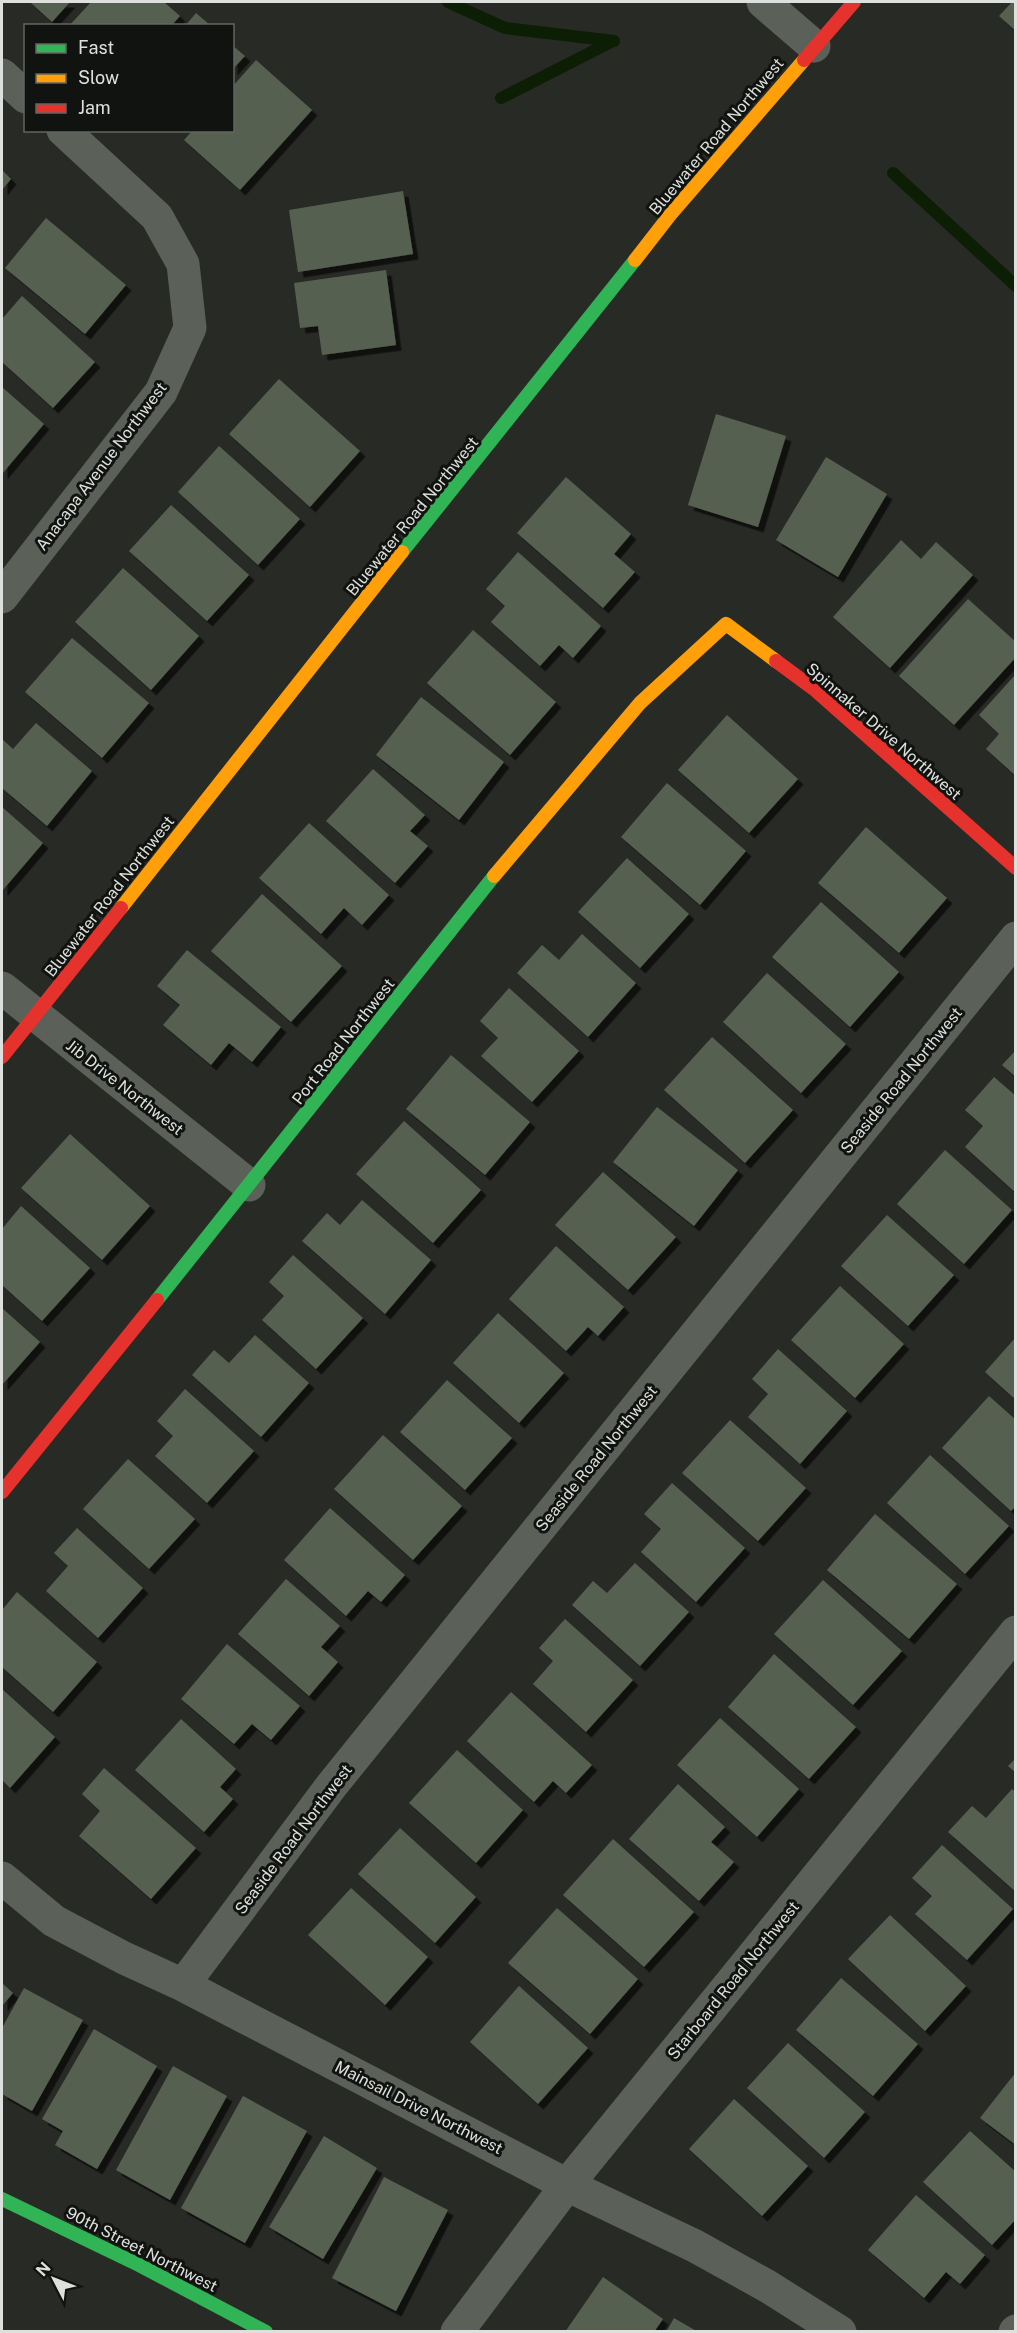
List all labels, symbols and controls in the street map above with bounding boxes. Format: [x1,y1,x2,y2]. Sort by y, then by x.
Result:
legend [24,24,234,132]
text: Fast [78,37,114,58]
street label: Bluewater Road Northwest [645,54,788,219]
text: Slow [78,67,119,88]
text: Jam [78,97,111,118]
street label: Anacapa Avenue Northwest [32,379,171,554]
street label: Bluewater Road Northwest [342,433,482,600]
street label: Spinnaker Drive Northwest [802,659,965,804]
street label: Bluewater Road Northwest [41,812,178,981]
street label: Port Road Northwest [288,975,398,1108]
street label: Seaside Road Northwest [837,1003,966,1157]
street label: Jib Drive Northwest [62,1036,187,1139]
street label: Seaside Road Northwest [532,1381,661,1535]
street label: Seaside Road Northwest [231,1761,356,1918]
street label: Starboard Road Northwest [664,1897,803,2063]
street label: Mainsail Drive Northwest [332,2057,506,2158]
street label: 90th Street Northwest [63,2203,221,2296]
north arrow [24,2249,84,2309]
text: N [32,2258,54,2280]

